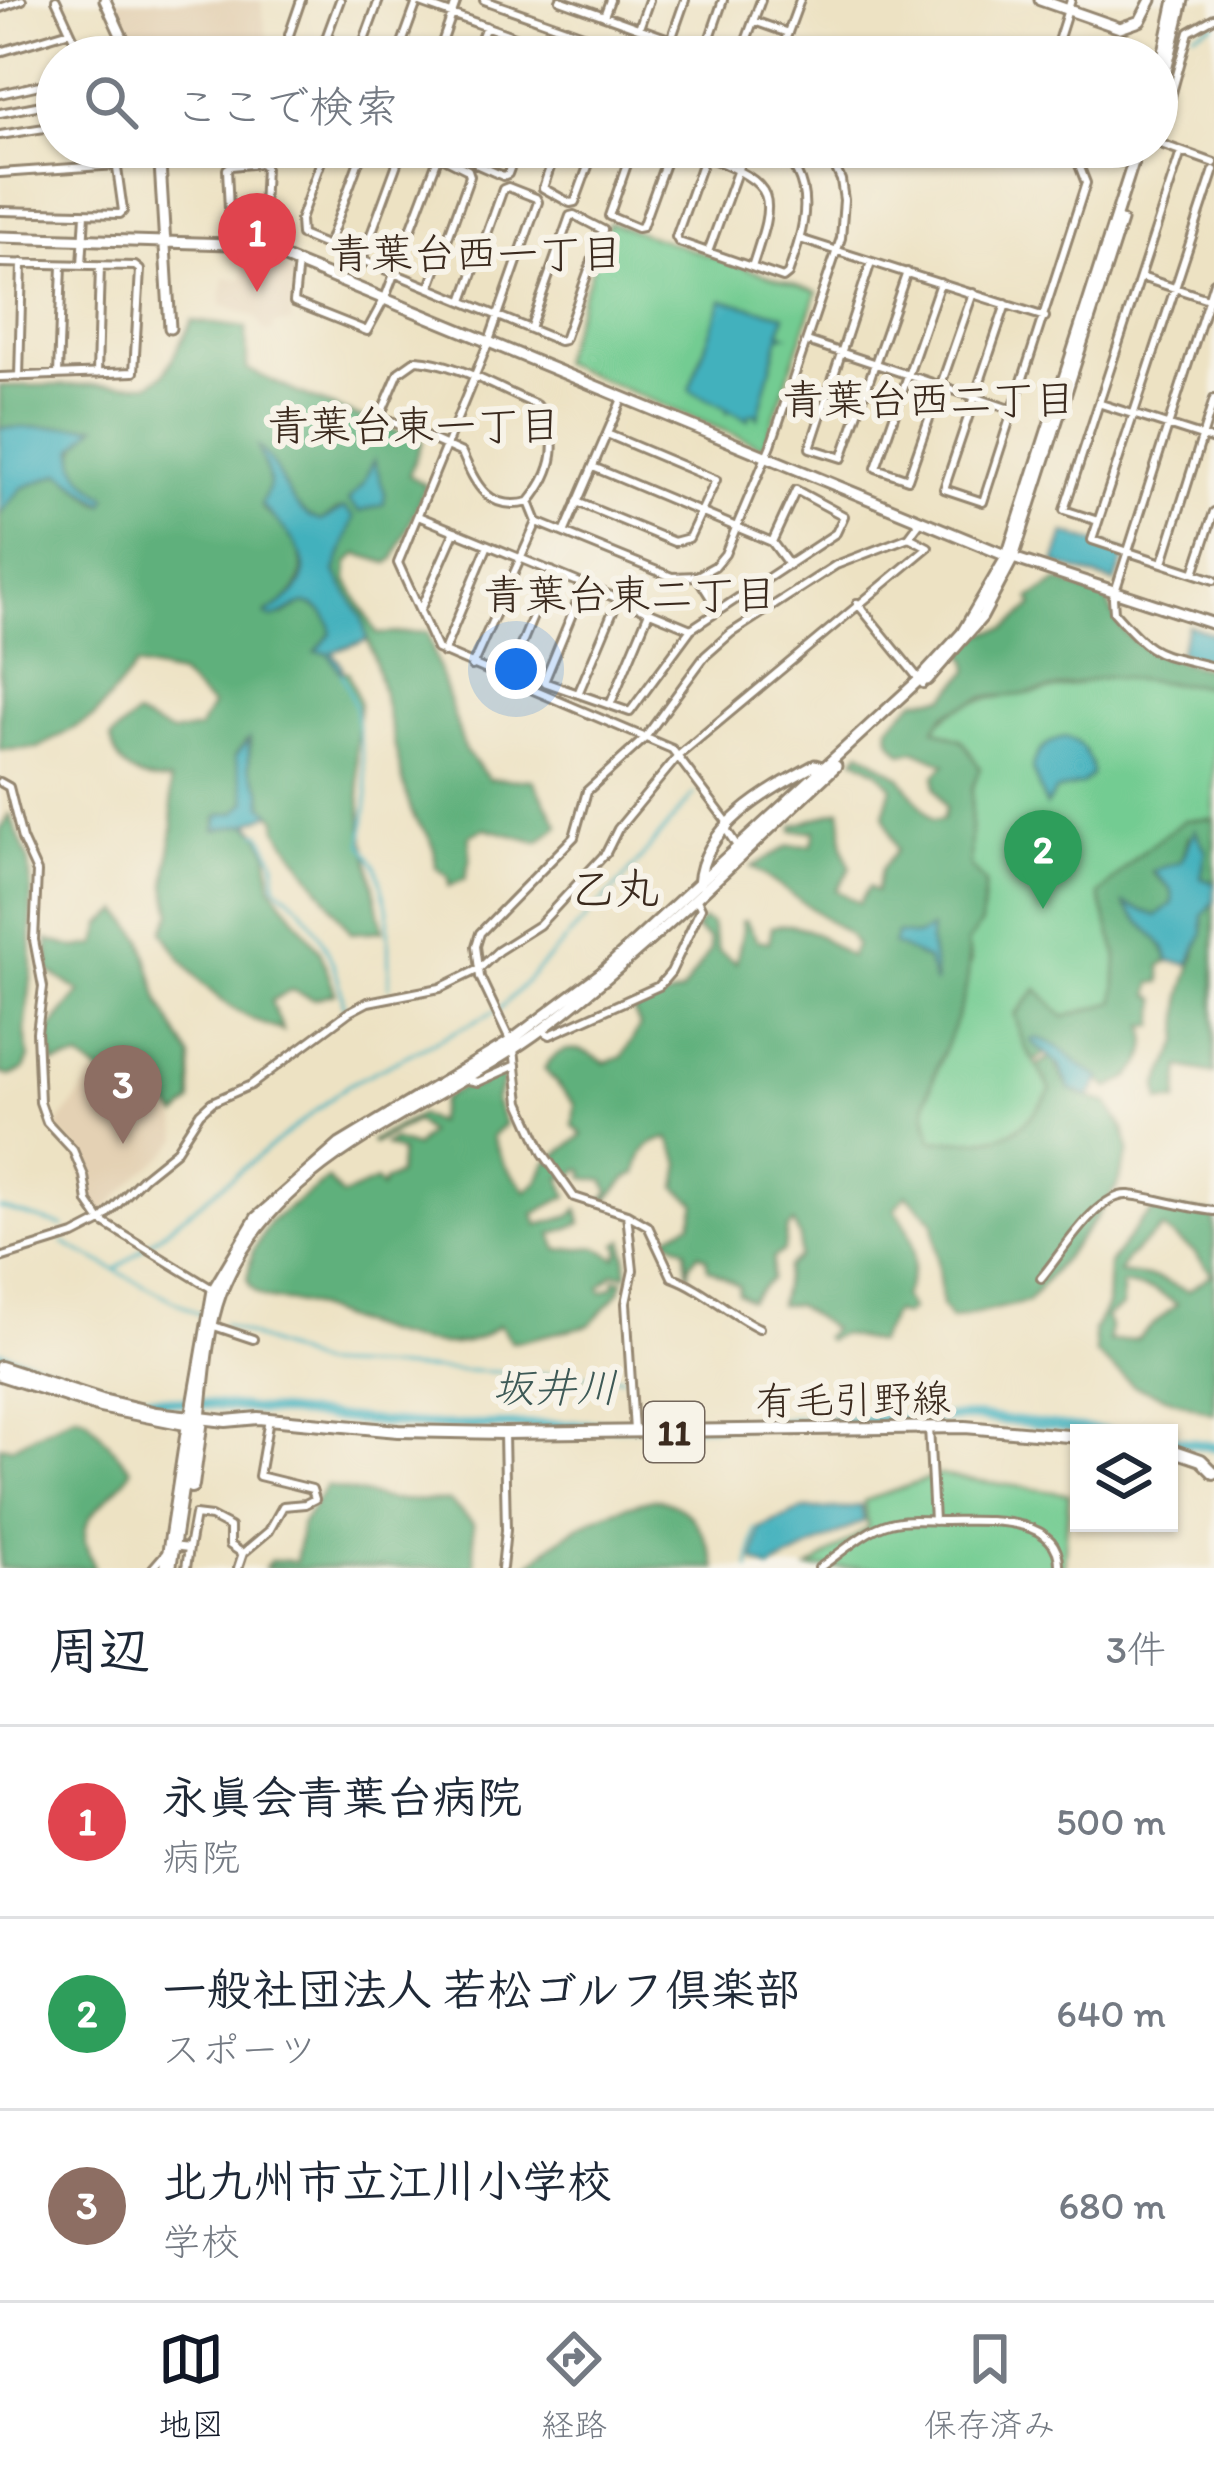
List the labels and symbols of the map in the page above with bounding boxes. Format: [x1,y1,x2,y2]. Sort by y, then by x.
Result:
pin: 1 [218,193,296,292]
district label: 青葉台西一丁目 [329,228,623,279]
district label: 青葉台西二丁目 [782,374,1076,425]
district label: 青葉台東一丁目 [267,400,561,451]
district label: 青葉台東二丁目 [483,569,777,620]
your location [486,639,546,699]
pin: 2 [1004,810,1082,909]
district label: 乙丸 [570,861,660,915]
pin: 3 [84,1045,162,1144]
water label: 坂井川 [492,1362,618,1413]
street label: 有毛引野線 [755,1374,951,1425]
road number: 11 [644,1402,704,1462]

